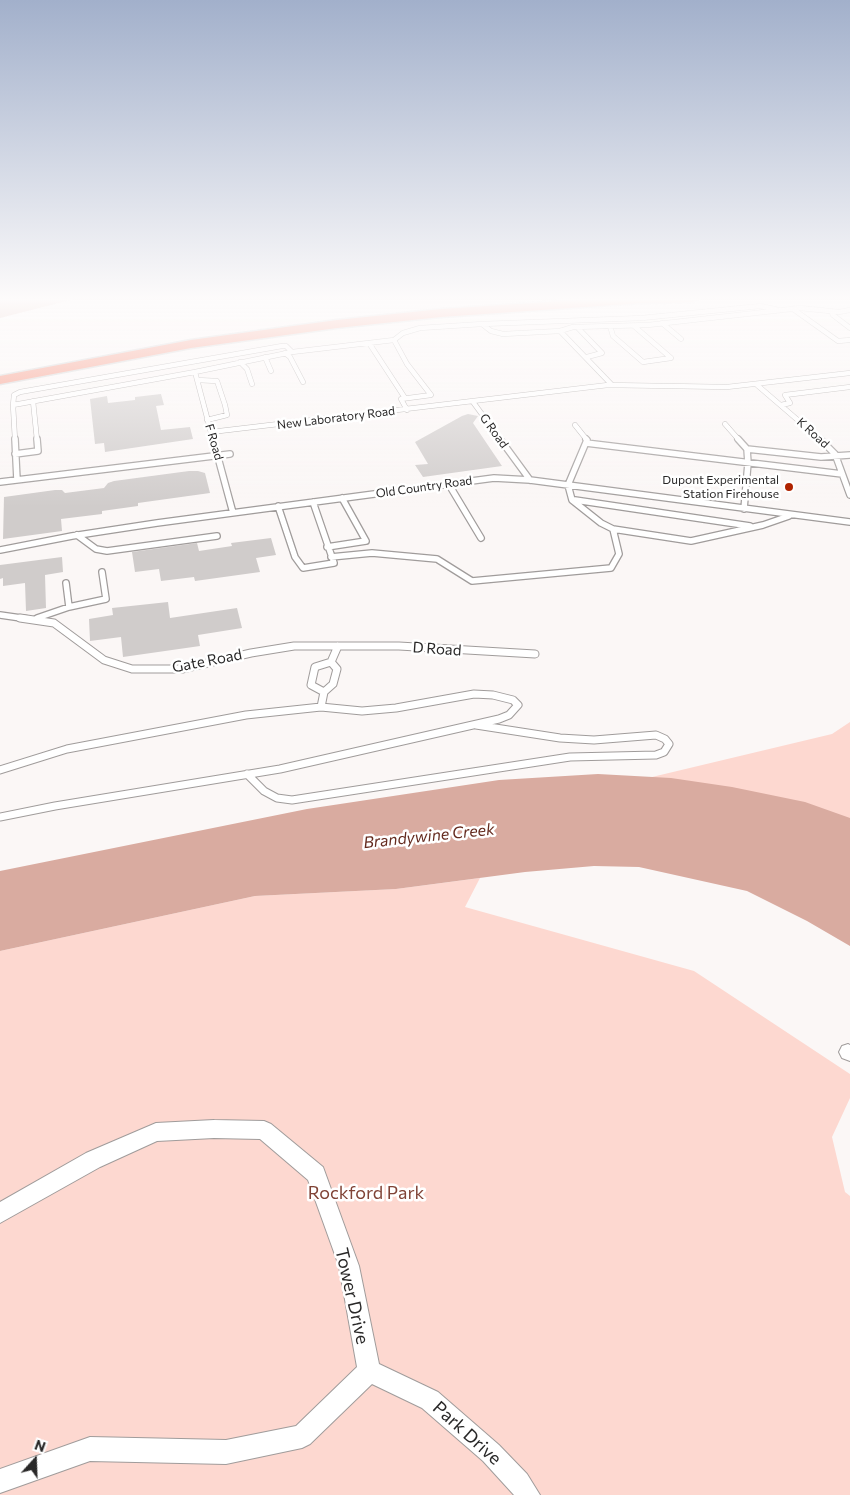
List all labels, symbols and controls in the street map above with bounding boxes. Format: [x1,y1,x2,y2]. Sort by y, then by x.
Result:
street label: New Laboratory Road [276,404,396,432]
street label: G Road [477,411,511,451]
street label: K Road [794,415,832,451]
street label: F Road [202,422,226,462]
street label: Old Country Road [375,473,473,501]
place label: Dupont Experimental Station Firehouse [662,473,779,501]
marker: Dupont Experimental Station Firehouse [783,481,795,493]
street label: D Road [412,638,462,660]
street label: Gate Road [171,645,243,677]
water label: Brandywine Creek [362,820,496,852]
park label: Rockford Park [308,1182,424,1204]
street label: Tower Drive [330,1246,374,1346]
street label: Park Drive [428,1397,506,1469]
north arrow [10,1435,60,1485]
text: N [32,1436,48,1455]

